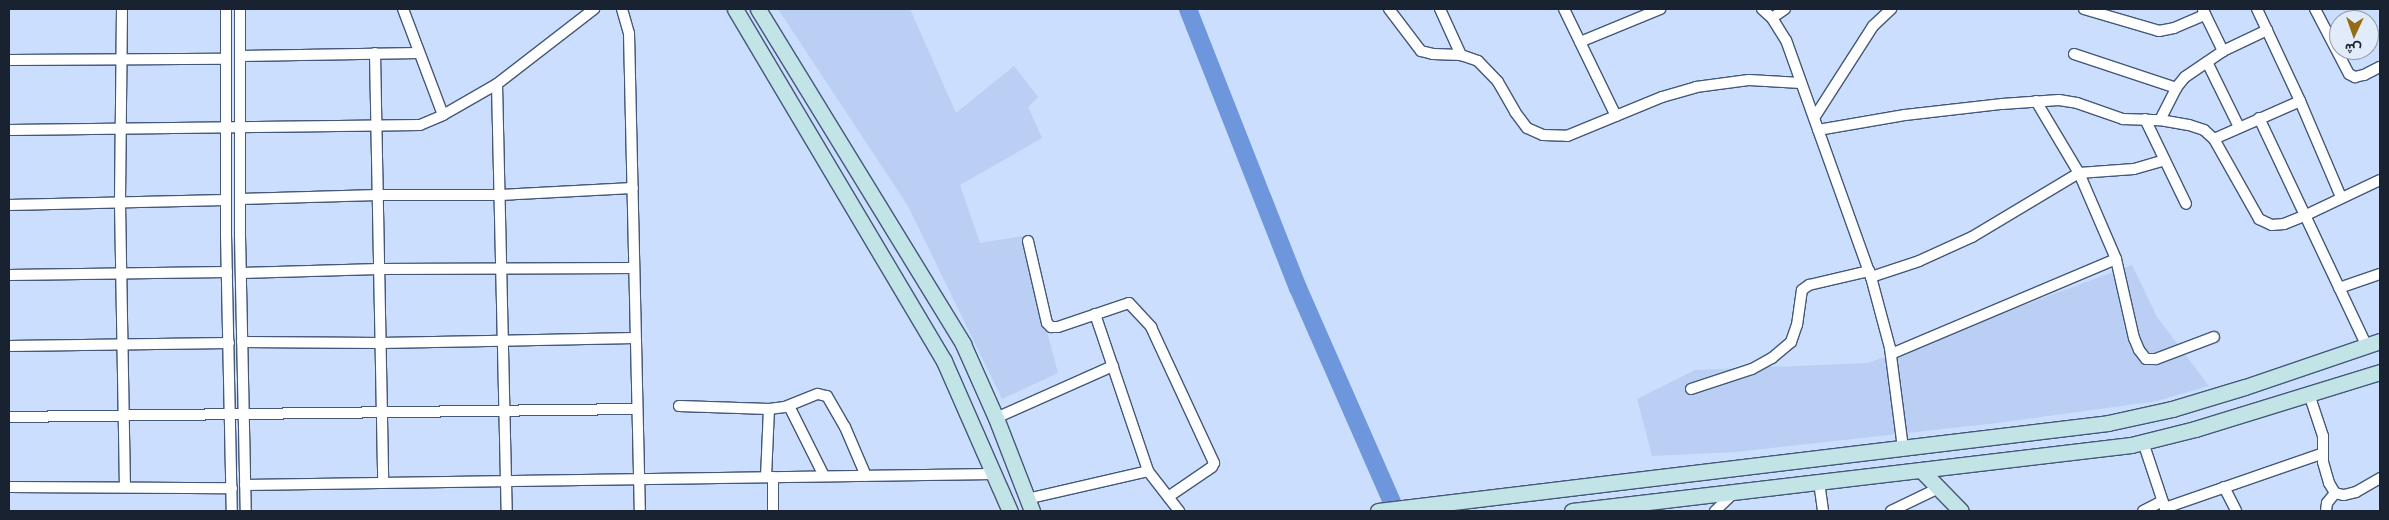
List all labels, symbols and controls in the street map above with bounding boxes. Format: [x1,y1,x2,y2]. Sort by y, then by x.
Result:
north arrow [2329,10,2379,60]
text: ش [2344,41,2362,58]

